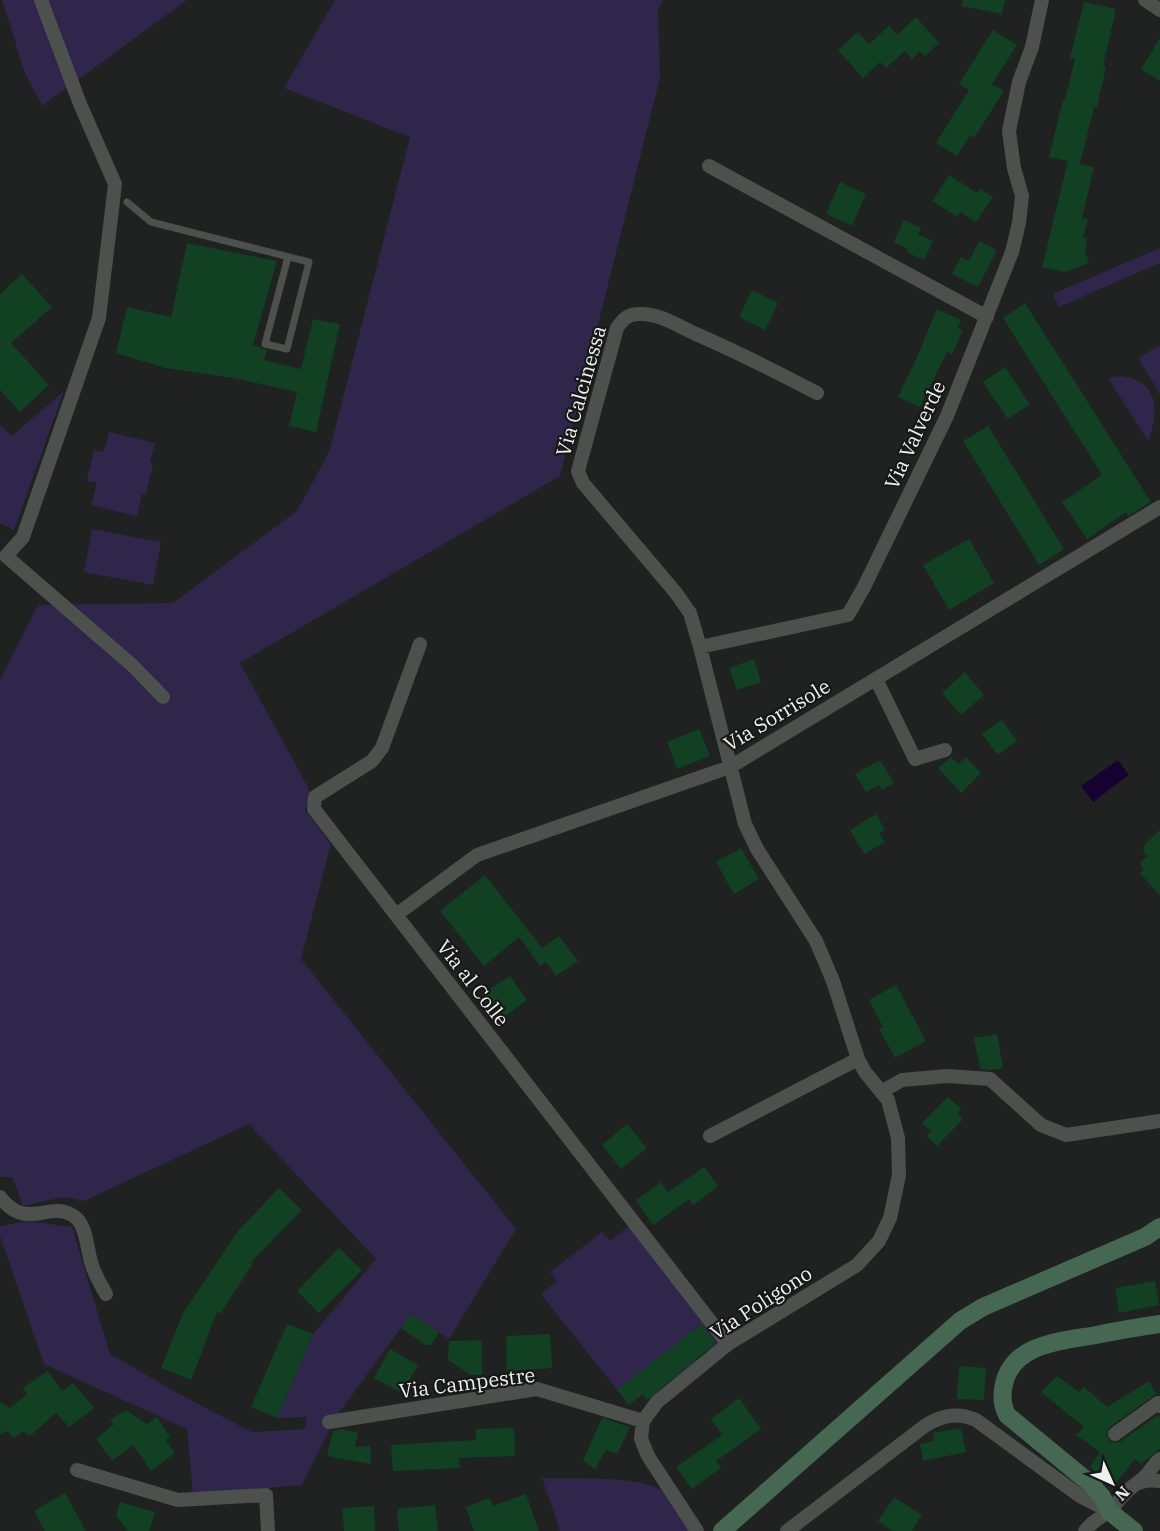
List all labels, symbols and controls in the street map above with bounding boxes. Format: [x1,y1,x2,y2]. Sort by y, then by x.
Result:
street label: Via Calcinessa [549,322,612,459]
street label: Via Valverde [878,376,951,493]
street label: Via Sorrisole [719,672,835,757]
street label: Via al Colle [431,934,516,1032]
street label: Via Poligono [705,1260,817,1346]
street label: Via Campestre [397,1361,537,1404]
north arrow [1082,1453,1142,1513]
text: N [1111,1482,1134,1505]

